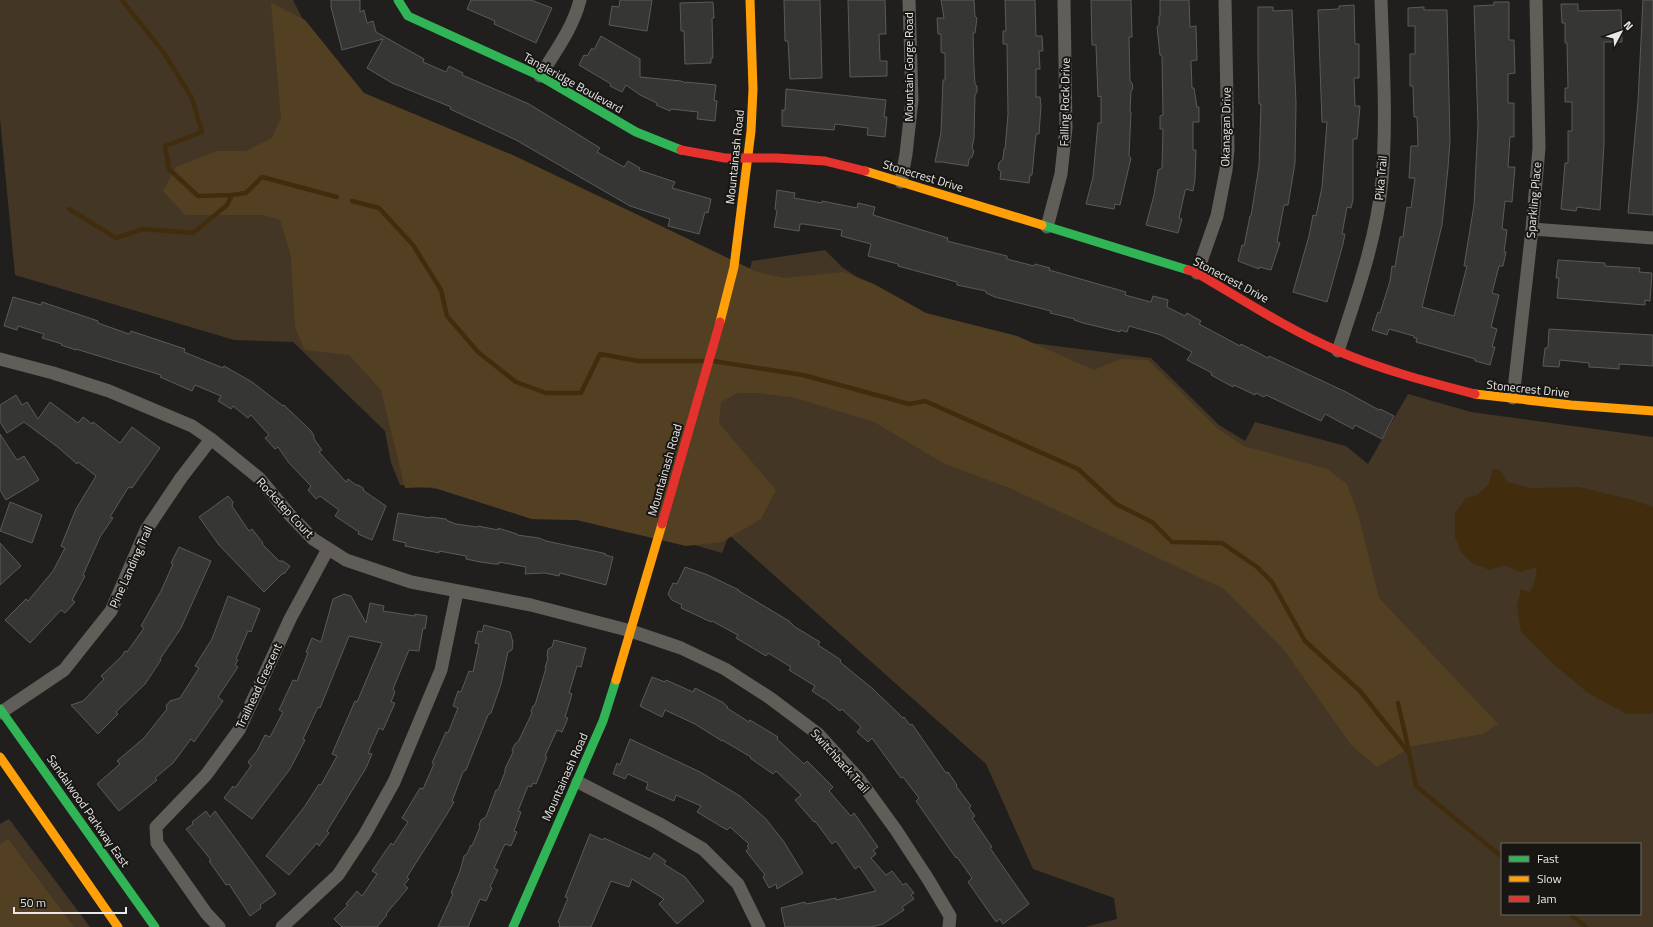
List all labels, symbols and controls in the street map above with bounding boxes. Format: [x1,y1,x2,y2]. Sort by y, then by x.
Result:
street label: Mountain Gorge Road [899,12,918,122]
north arrow [1601,12,1641,52]
text: N [1620,17,1637,34]
street label: Tangleridge Boulevard [520,47,627,118]
street label: Falling Rock Drive [1054,57,1075,147]
street label: Okanagan Drive [1215,87,1236,167]
street label: Mountainash Road [720,109,749,205]
street label: Stonecrest Drive [880,154,966,197]
street label: Pika Trail [1369,155,1392,201]
street label: Sparkling Place [1521,161,1546,239]
street label: Stonecrest Drive [1190,252,1273,308]
street label: Stonecrest Drive [1486,375,1571,402]
street label: Mountainash Road [642,422,687,518]
street label: Rockstep Court [252,473,319,543]
street label: Pine Landing Trail [104,523,157,611]
street label: Trailhead Crescent [230,639,287,732]
street label: Switchback Trail [806,724,874,797]
street label: Mountainash Road [537,729,593,824]
street label: Sandalwood Parkway East [42,750,135,872]
legend [1501,843,1641,915]
text: Fast [1537,849,1560,868]
text: Slow [1537,869,1562,888]
scale bar [14,889,126,915]
text: Jam [1537,889,1557,908]
text: 50 m [20,893,46,912]

